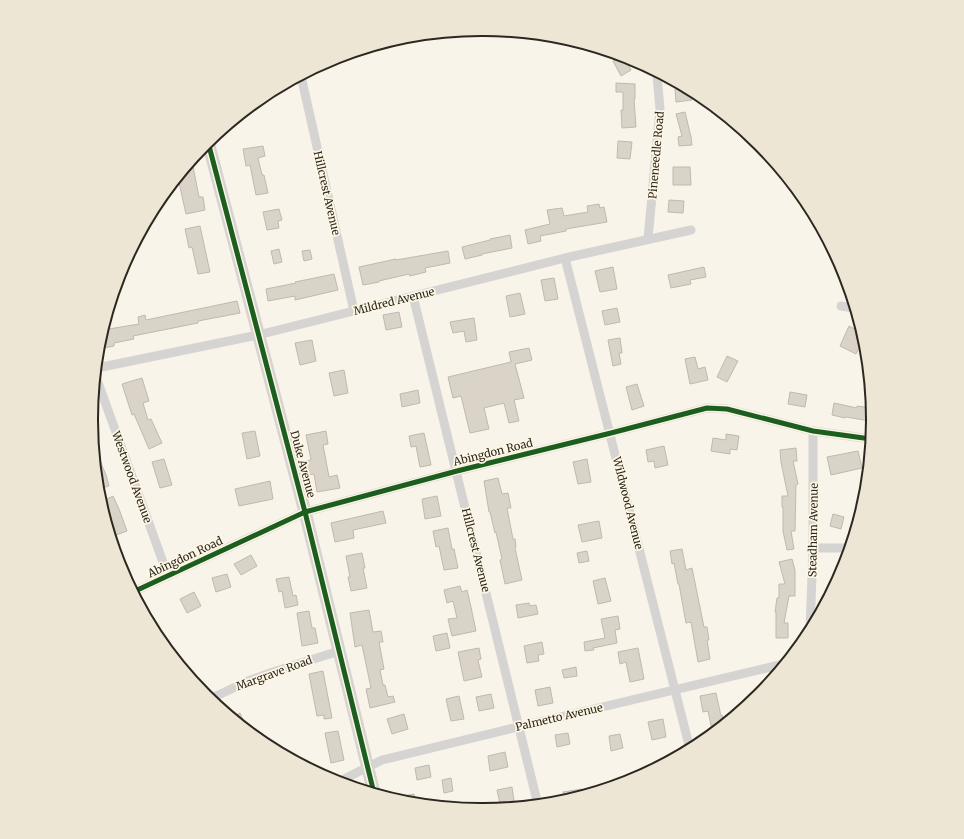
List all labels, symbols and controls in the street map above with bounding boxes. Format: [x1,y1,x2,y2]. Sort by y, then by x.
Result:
street label: Pineneedle Road [645,110,667,199]
street label: Hillcrest Avenue [311,150,344,237]
street label: Mildred Avenue [352,284,436,318]
street label: Westwood Avenue [109,428,155,525]
street label: Duke Avenue [287,429,319,499]
street label: Abingdon Road [451,435,534,469]
street label: Wildwood Avenue [609,454,646,551]
street label: Steadham Avenue [805,483,821,577]
street label: Hillcrest Avenue [459,507,493,594]
street label: Abingdon Road [144,533,225,581]
street label: Margrave Road [234,653,314,693]
street label: Palmetto Avenue [514,700,604,734]

